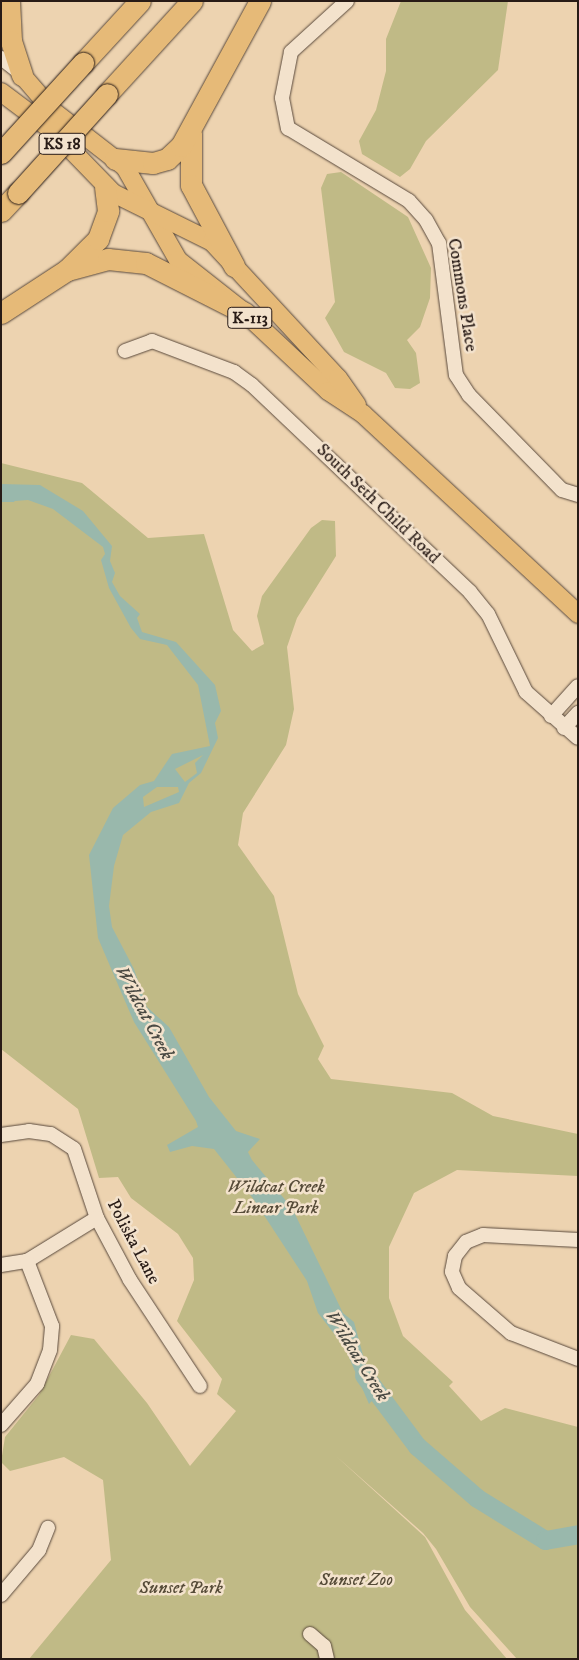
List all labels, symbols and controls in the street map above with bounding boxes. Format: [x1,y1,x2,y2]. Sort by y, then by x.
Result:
road number: KS 18 [38,130,86,158]
street label: Commons Place [442,237,482,353]
road number: K-113 [226,304,274,332]
street label: South Seth Child Road [312,439,444,569]
water label: Wildcat Creek [110,962,178,1064]
park label: Wildcat Creek Linear Park [227,1177,325,1220]
street label: Poliska Lane [102,1196,164,1288]
water label: Wildcat Creek [320,1306,394,1406]
park label: Sunset Zoo [319,1569,393,1591]
park label: Sunset Park [139,1577,223,1599]

